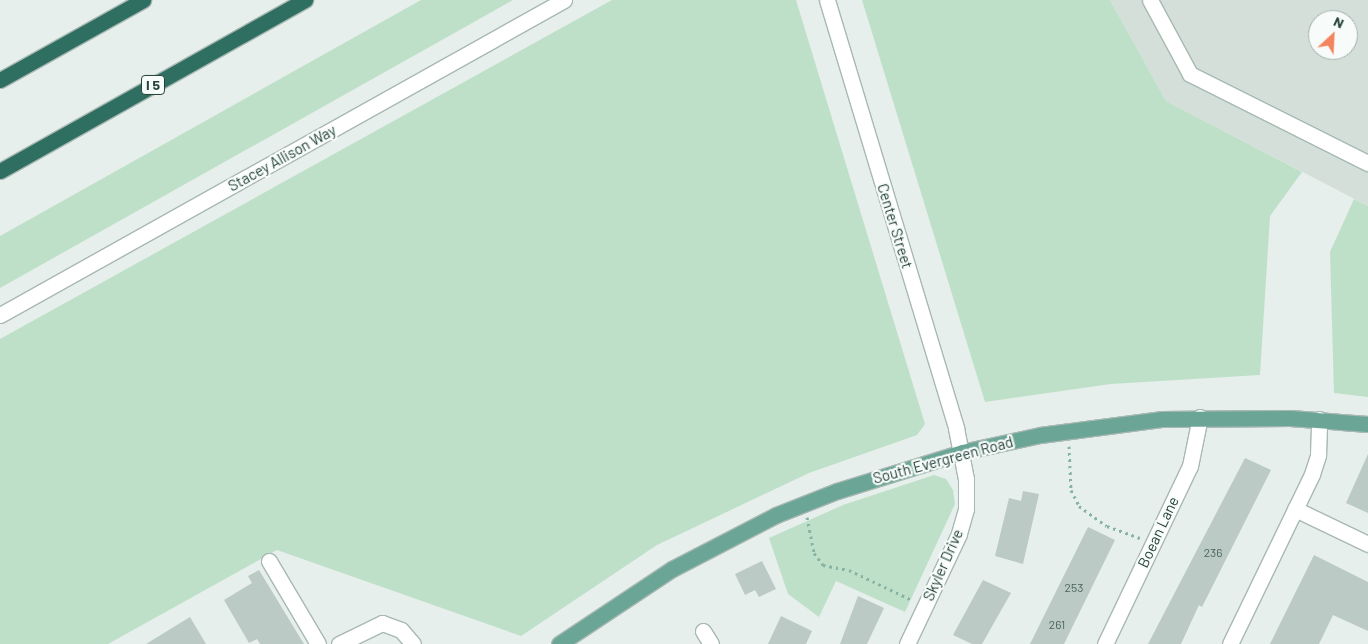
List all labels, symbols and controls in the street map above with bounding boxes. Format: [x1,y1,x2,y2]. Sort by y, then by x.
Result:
north arrow [1308,10,1358,60]
text: N [1331,12,1347,32]
road number: I 5 [140,74,166,96]
street label: Stacey Allison Way [225,121,339,195]
street label: Center Street [874,181,916,271]
street label: South Evergreen Road [871,433,1015,487]
street label: Boean Lane [1134,494,1182,570]
street label: Skyler Drive [919,526,967,604]
house number: 236 [1204,546,1222,560]
house number: 253 [1065,581,1083,595]
house number: 261 [1049,618,1065,632]

